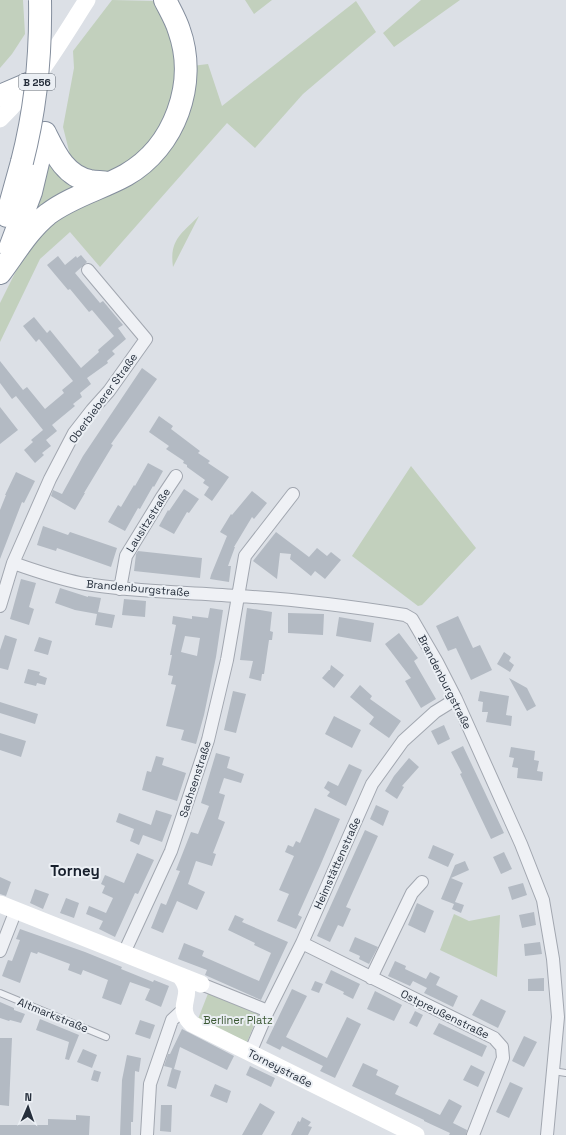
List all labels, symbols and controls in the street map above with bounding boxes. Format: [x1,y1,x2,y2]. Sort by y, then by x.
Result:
road number: B 256 [19,74,55,90]
street label: Oberbieberer Straße [66,350,140,446]
street label: Lausitzstraße [123,485,173,555]
street label: Brandenburgstraße [86,576,190,600]
street label: Brandenburgstraße [415,633,475,731]
street label: Sachsenstraße [176,739,214,819]
street label: Heimstättenstraße [310,815,364,911]
district label: Torney [50,861,100,880]
street label: Ostpreußenstraße [398,986,492,1042]
street label: Altmarkstraße [16,994,90,1036]
park label: Berliner Platz [203,1013,273,1027]
street label: Torneystraße [245,1046,315,1090]
north arrow [8,1087,48,1127]
text: N [24,1090,32,1104]

